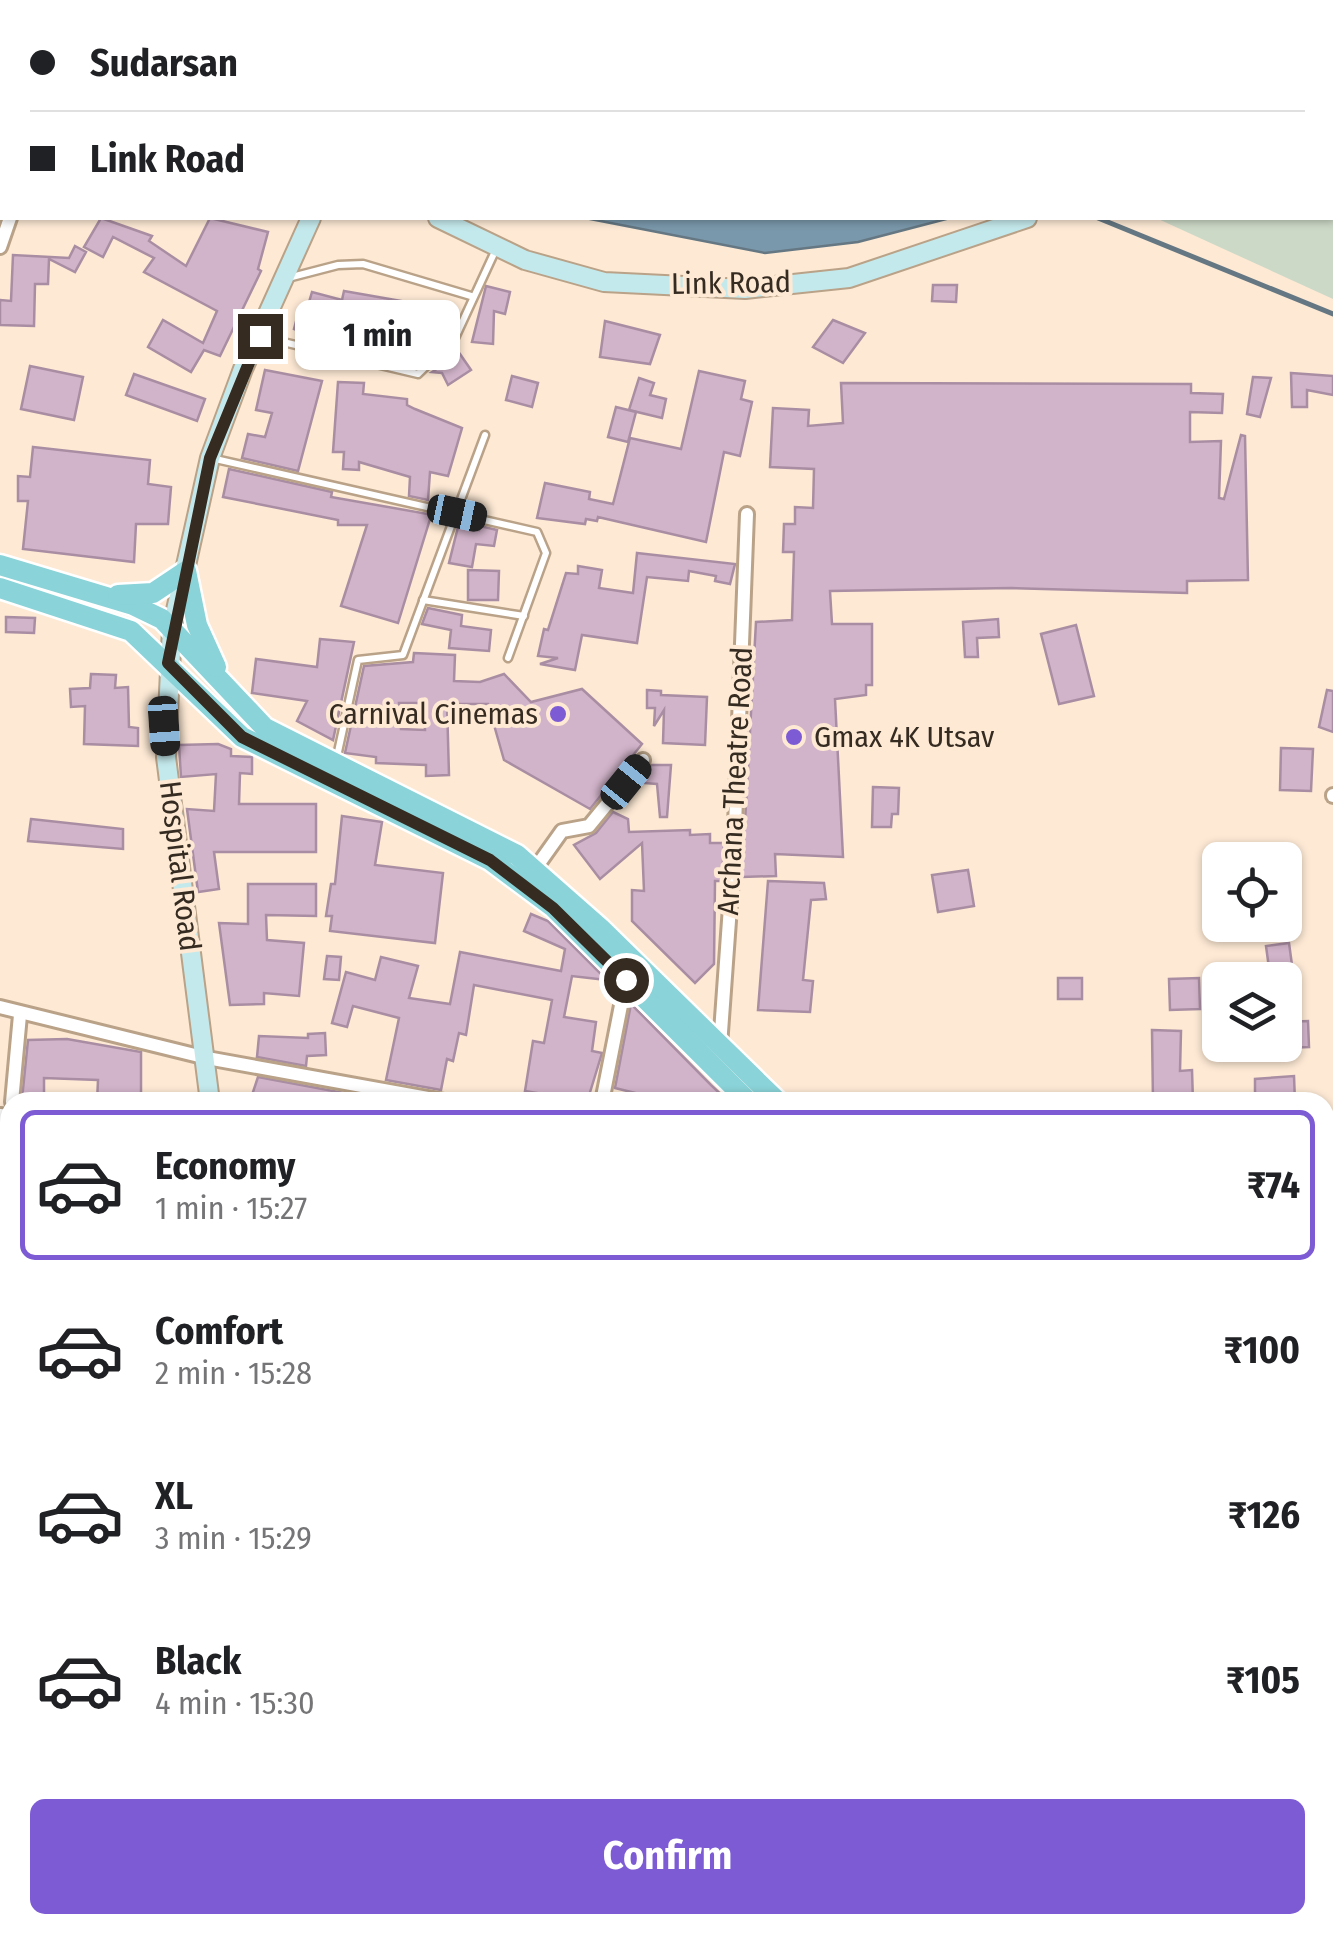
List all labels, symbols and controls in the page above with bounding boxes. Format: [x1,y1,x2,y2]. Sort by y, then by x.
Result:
text: Sudarsan [90,40,238,86]
text: Link Road [90,136,245,182]
street label: Link Road [671,264,791,302]
callout: 1 min [295,301,460,371]
route end [238,314,283,359]
text: 1 min [343,316,412,354]
car [425,492,489,534]
street label: Archana Theatre Road [710,646,760,916]
car [147,695,181,757]
place label: Carnival Cinemas [328,696,538,732]
marker: Carnival Cinemas [547,703,569,725]
place label: Gmax 4K Utsav [814,719,995,755]
marker: Gmax 4K Utsav [783,726,805,748]
car [595,749,657,815]
street label: Hospital Road [152,779,208,953]
map controls [1202,842,1302,1062]
button: locate [1202,842,1302,942]
route start [604,958,649,1003]
button: layers [1202,962,1302,1062]
icon: car [35,1140,125,1230]
text: Economy [155,1143,295,1189]
text: ₹74 [1247,1162,1300,1208]
text: 1 min · 15:27 [155,1189,307,1227]
icon: car [35,1305,125,1395]
text: Comfort [155,1308,283,1354]
text: ₹100 [1224,1327,1300,1373]
text: 2 min · 15:28 [155,1354,312,1392]
icon: car [35,1470,125,1560]
text: XL [155,1473,193,1519]
text: ₹126 [1228,1492,1300,1538]
text: 3 min · 15:29 [155,1519,312,1557]
icon: car [35,1635,125,1725]
text: Black [155,1638,241,1684]
text: ₹105 [1226,1657,1300,1703]
text: 4 min · 15:30 [155,1684,315,1722]
button: Confirm [30,1799,1305,1914]

